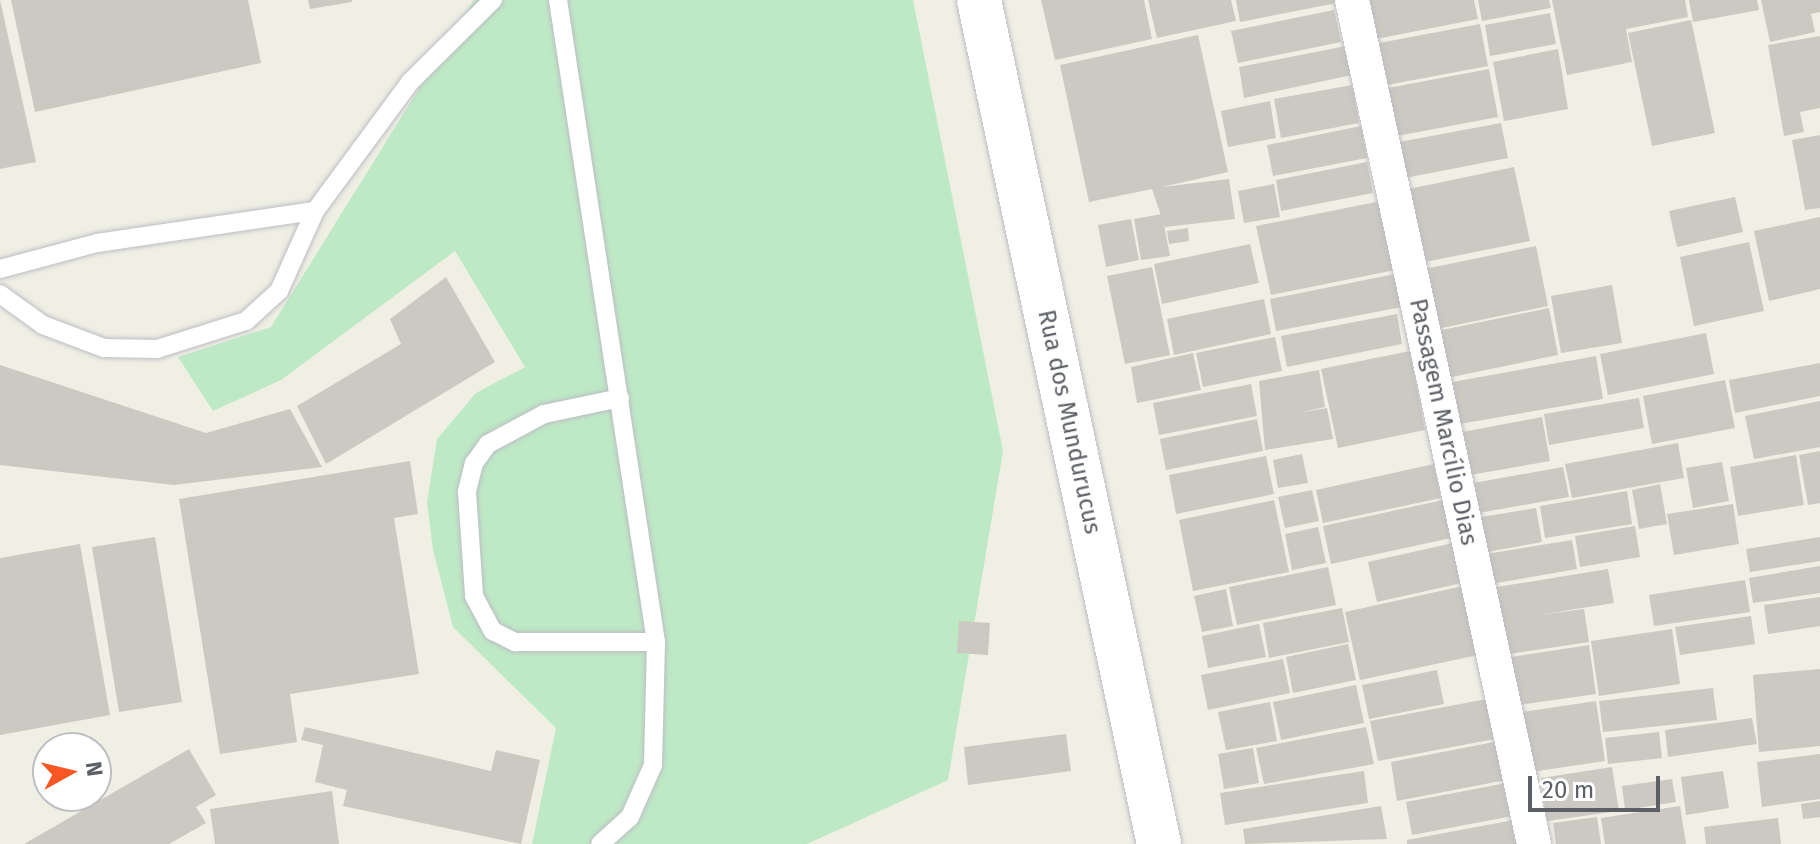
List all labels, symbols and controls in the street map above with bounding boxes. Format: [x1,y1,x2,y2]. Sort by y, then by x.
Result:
street label: Passagem Marcílio Dias [1403,296,1483,548]
street label: Rua dos Mundurucus [1031,307,1107,537]
north arrow [32,732,112,812]
text: N [80,760,109,778]
scale bar [1532,760,1664,810]
text: 20 m [1542,776,1594,804]

